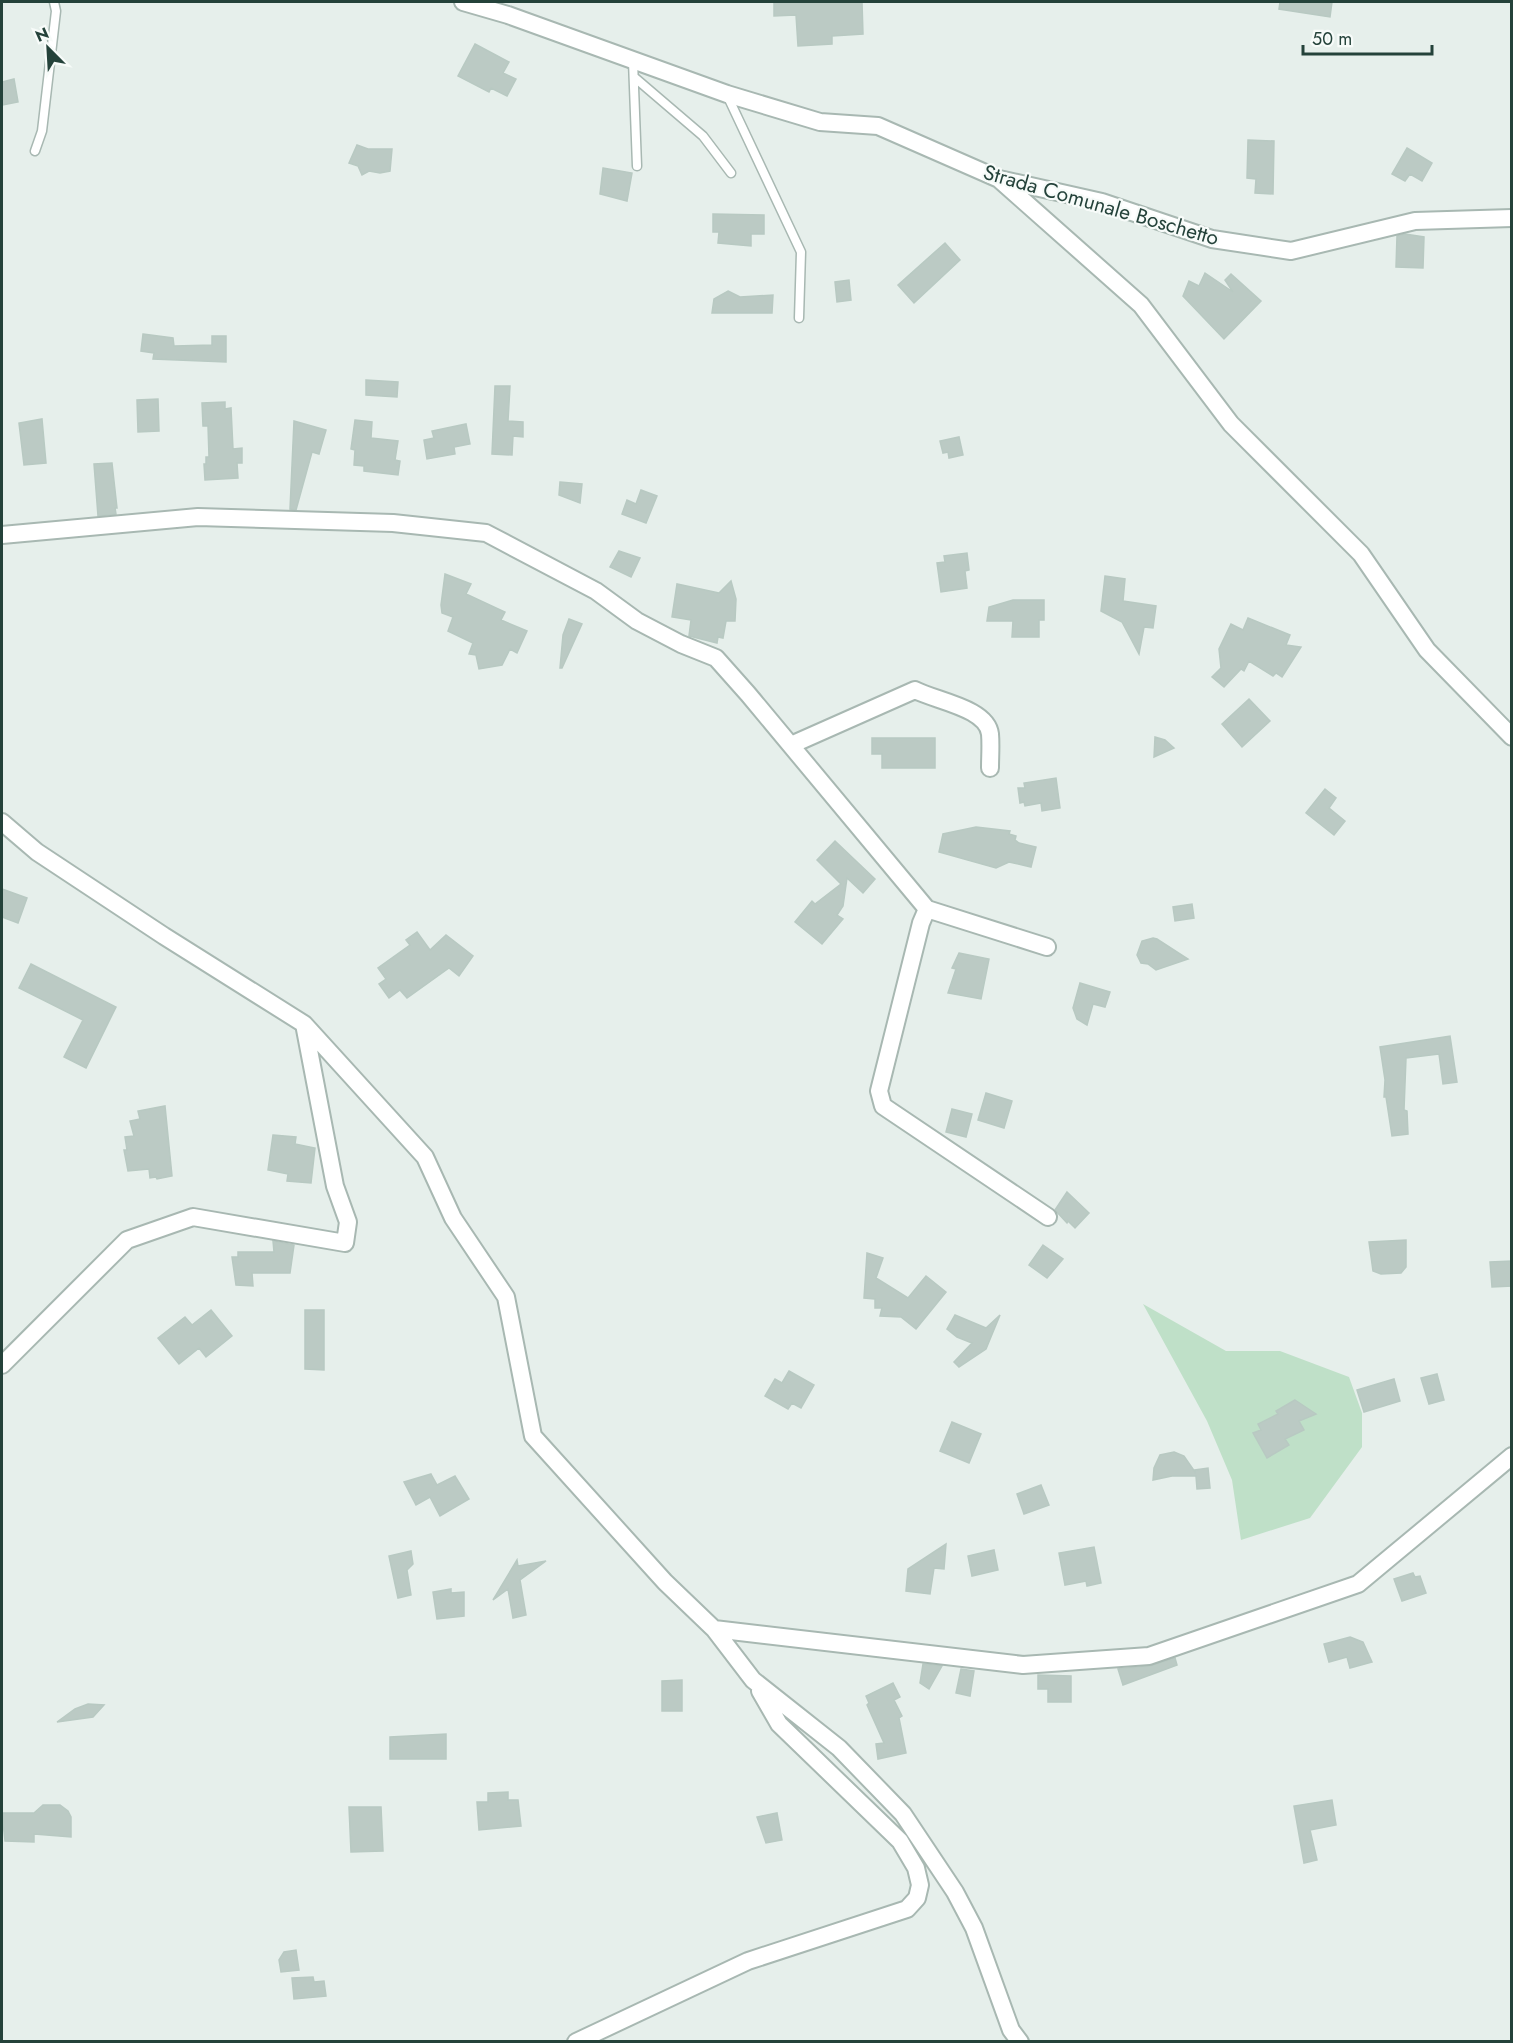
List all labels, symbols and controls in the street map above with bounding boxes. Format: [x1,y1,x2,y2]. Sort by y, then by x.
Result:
north arrow [18,18,78,78]
scale bar [1303,18,1432,56]
text: N [32,22,53,48]
text: 50 m [1312,26,1352,52]
street label: Strada Comunale Boschetto [980,157,1222,253]

